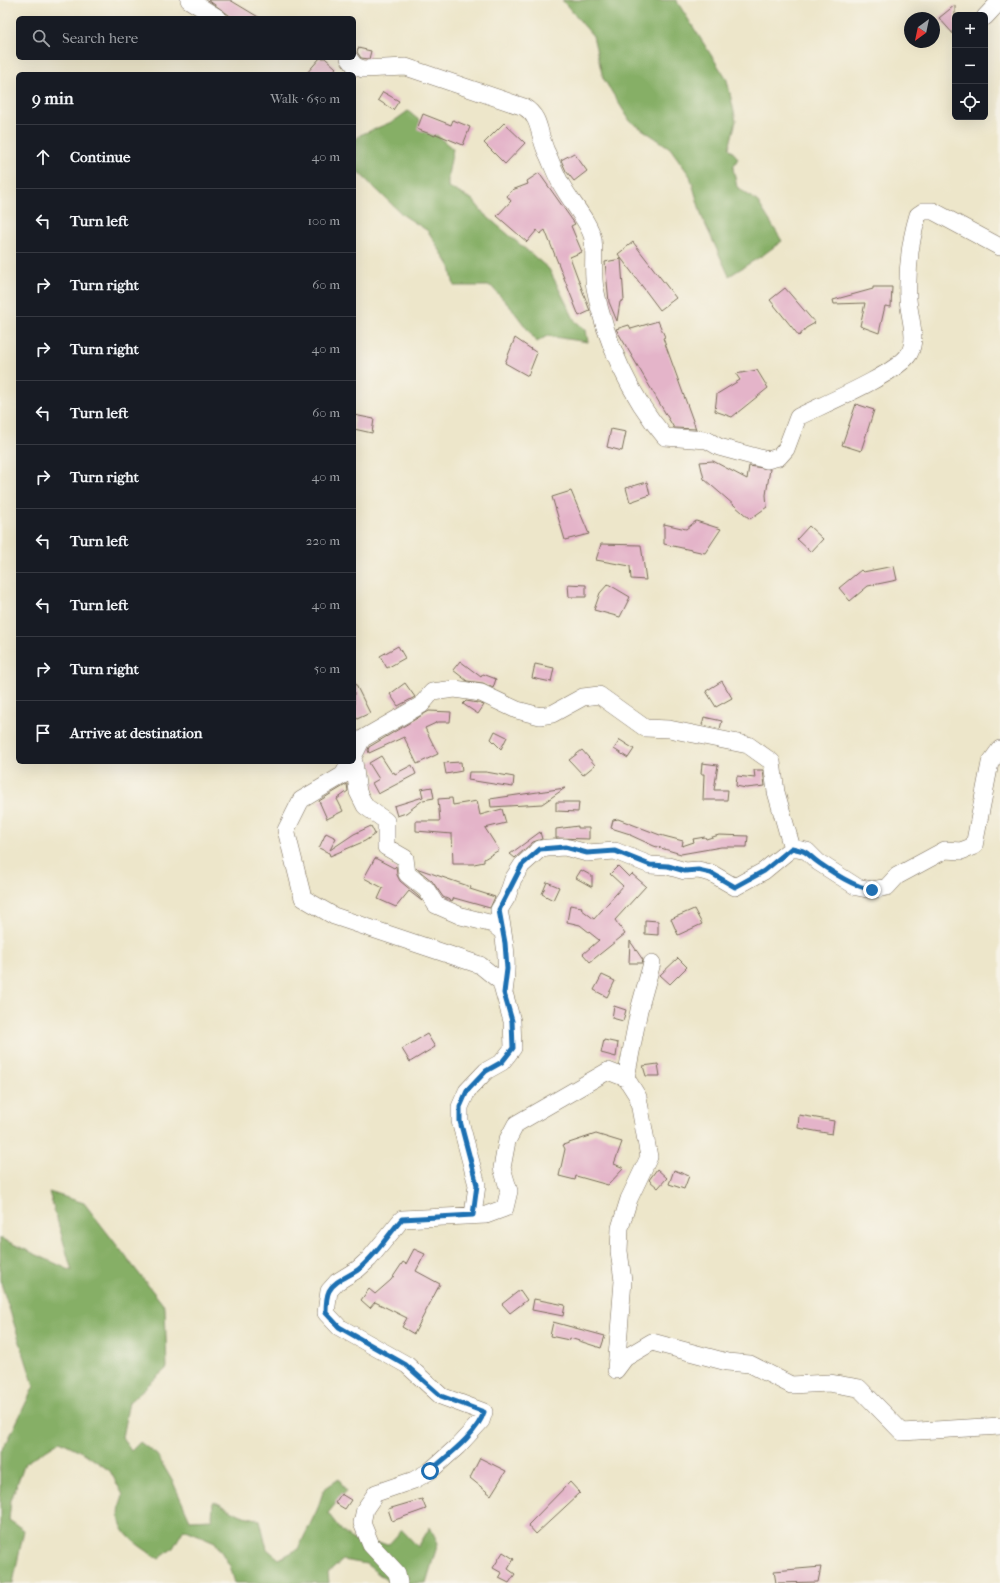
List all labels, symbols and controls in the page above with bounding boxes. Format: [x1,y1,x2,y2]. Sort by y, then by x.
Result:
north arrow [904,12,940,48]
map controls [952,12,988,120]
button: + [952,12,988,48]
search box [16,16,356,60]
icon: search [30,27,52,49]
text: Search here [62,29,138,47]
button: − [952,48,988,84]
button: locate [952,84,988,120]
text: 9 min [32,88,74,108]
text: Walk · 650 m [270,91,340,106]
icon: ahead [32,146,54,168]
text: Continue [70,148,130,166]
text: 40 m [312,149,340,164]
icon: left [32,210,54,232]
text: Turn left [70,212,128,230]
text: 100 m [307,213,340,228]
icon: right [32,274,54,296]
text: Turn right [70,276,139,294]
text: 60 m [312,277,340,292]
icon: right [32,338,54,360]
text: Turn right [70,340,139,358]
text: 40 m [312,341,340,356]
icon: left [32,402,54,424]
text: Turn left [70,404,128,422]
text: 60 m [312,405,340,420]
icon: right [32,466,54,488]
text: Turn right [70,468,139,486]
text: 40 m [312,469,340,484]
icon: left [32,530,54,552]
text: Turn left [70,532,128,550]
text: 220 m [306,533,340,548]
icon: left [32,594,54,616]
text: Turn left [70,596,128,614]
text: 40 m [312,597,340,612]
icon: right [32,658,54,680]
text: Turn right [70,660,139,678]
text: 50 m [314,661,340,676]
icon: arrive [32,722,54,744]
text: Arrive at destination [70,724,202,742]
route end [863,881,881,899]
route start [421,1462,439,1480]

